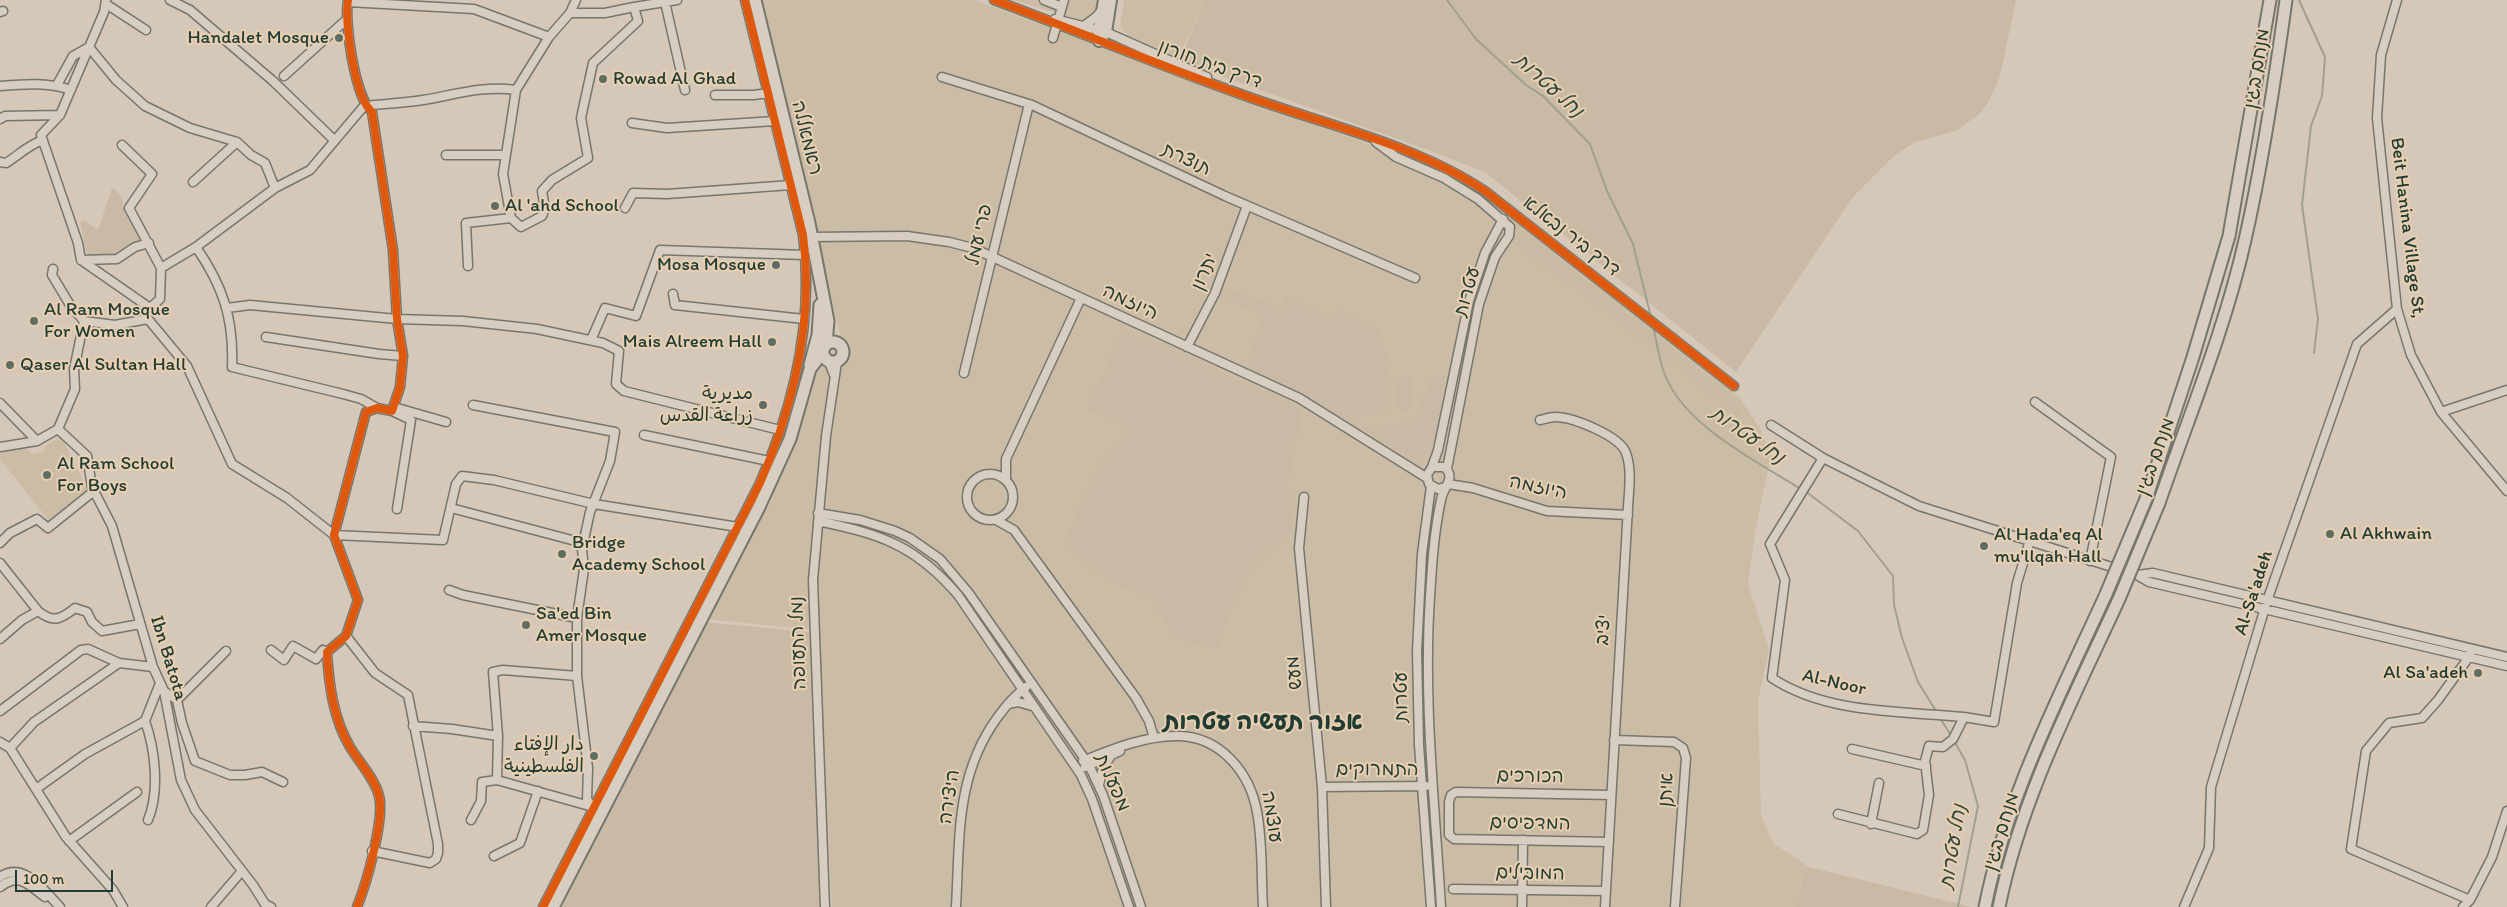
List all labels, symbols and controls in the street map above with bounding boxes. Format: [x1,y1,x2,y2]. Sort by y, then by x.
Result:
place label: Handalet Mosque [187,27,329,49]
street label: מנחם בגין [2240,27,2276,111]
marker: Handalet Mosque [333,32,345,44]
street label: דרך בית חורון [1155,36,1265,94]
water label: נחל עטרות [1508,49,1588,123]
place label: Rowad Al Ghad [613,68,736,90]
marker: Rowad Al Ghad [597,73,609,85]
street label: ראמאללה [786,98,826,178]
street label: Beit Hanina Village St, [2385,136,2429,320]
street label: תוצרת [1158,139,1214,181]
street label: דרך ביר נבאלא [1518,192,1624,282]
place label: Al 'ahd School [505,195,619,217]
marker: Al 'ahd School [489,200,501,212]
street label: פרי עמל [962,202,998,268]
street label: יתרון [1187,250,1223,294]
place label: Mosa Mosque [657,254,766,276]
marker: Mosa Mosque [770,259,782,271]
street label: עטרות [1450,264,1486,320]
street label: היוזמה [1098,280,1162,326]
place label: Al Ram Mosque For Women [44,299,170,343]
marker: Al Ram Mosque For Women [28,315,40,327]
place label: Mais Alreem Hall [623,331,762,353]
marker: Mais Alreem Hall [766,336,778,348]
place label: Qaser Al Sultan Hall [20,354,186,376]
marker: Qaser Al Sultan Hall [4,359,16,371]
place label: مديرية زراعة القدس [660,383,753,427]
marker: مديرية زراعة القدس [757,399,769,411]
water label: נחל עטרות [1705,402,1789,470]
street label: מנחם בגין [2131,415,2181,499]
place label: Al Ram School For Boys [57,453,174,497]
marker: Al Ram School For Boys [41,469,53,481]
street label: היוזמה [1507,471,1569,505]
place label: Al Akhwain [2340,523,2432,545]
place label: Al Hada'eq Al mu'llqah Hall [1994,524,2103,568]
marker: Al Akhwain [2324,528,2336,540]
place label: Bridge Academy School [572,532,705,576]
marker: Al Hada'eq Al mu'llqah Hall [1978,540,1990,552]
marker: Bridge Academy School [556,548,568,560]
street label: Al-Sa'adeh [2230,548,2278,638]
street label: נמל התעופה [786,596,812,690]
place label: Sa'ed Bin Amer Mosque [536,603,647,647]
street label: Ibn Batota [144,613,192,703]
street label: יציב [1592,614,1616,646]
marker: Sa'ed Bin Amer Mosque [520,619,532,631]
street label: מעש [1282,655,1308,691]
place label: Al Sa'adeh [2383,662,2468,684]
street label: Al-Noor [1800,665,1868,701]
marker: Al Sa'adeh [2472,667,2484,679]
street label: עטרות [1390,671,1414,723]
district label: אזור תעשיה עטרות [1163,709,1363,737]
place label: دار الإفتاء الفلسطينية [504,734,584,778]
marker: دار الإفتاء الفلسطينية [588,750,600,762]
street label: מפעלות [1089,751,1135,815]
street label: התמרוקים [1335,759,1419,781]
street label: הכורכים [1496,765,1564,789]
street label: היצירה [934,768,966,826]
street label: איתן [1654,772,1680,808]
street label: עוצמה [1256,789,1286,845]
street label: מנחם בגין [1979,790,2025,874]
water label: נחל עטרות [1935,803,1973,891]
street label: המדפיסים [1489,812,1571,836]
scale bar [18,860,115,892]
street label: המובילים [1495,862,1565,886]
text: 100 m [23,870,64,888]

